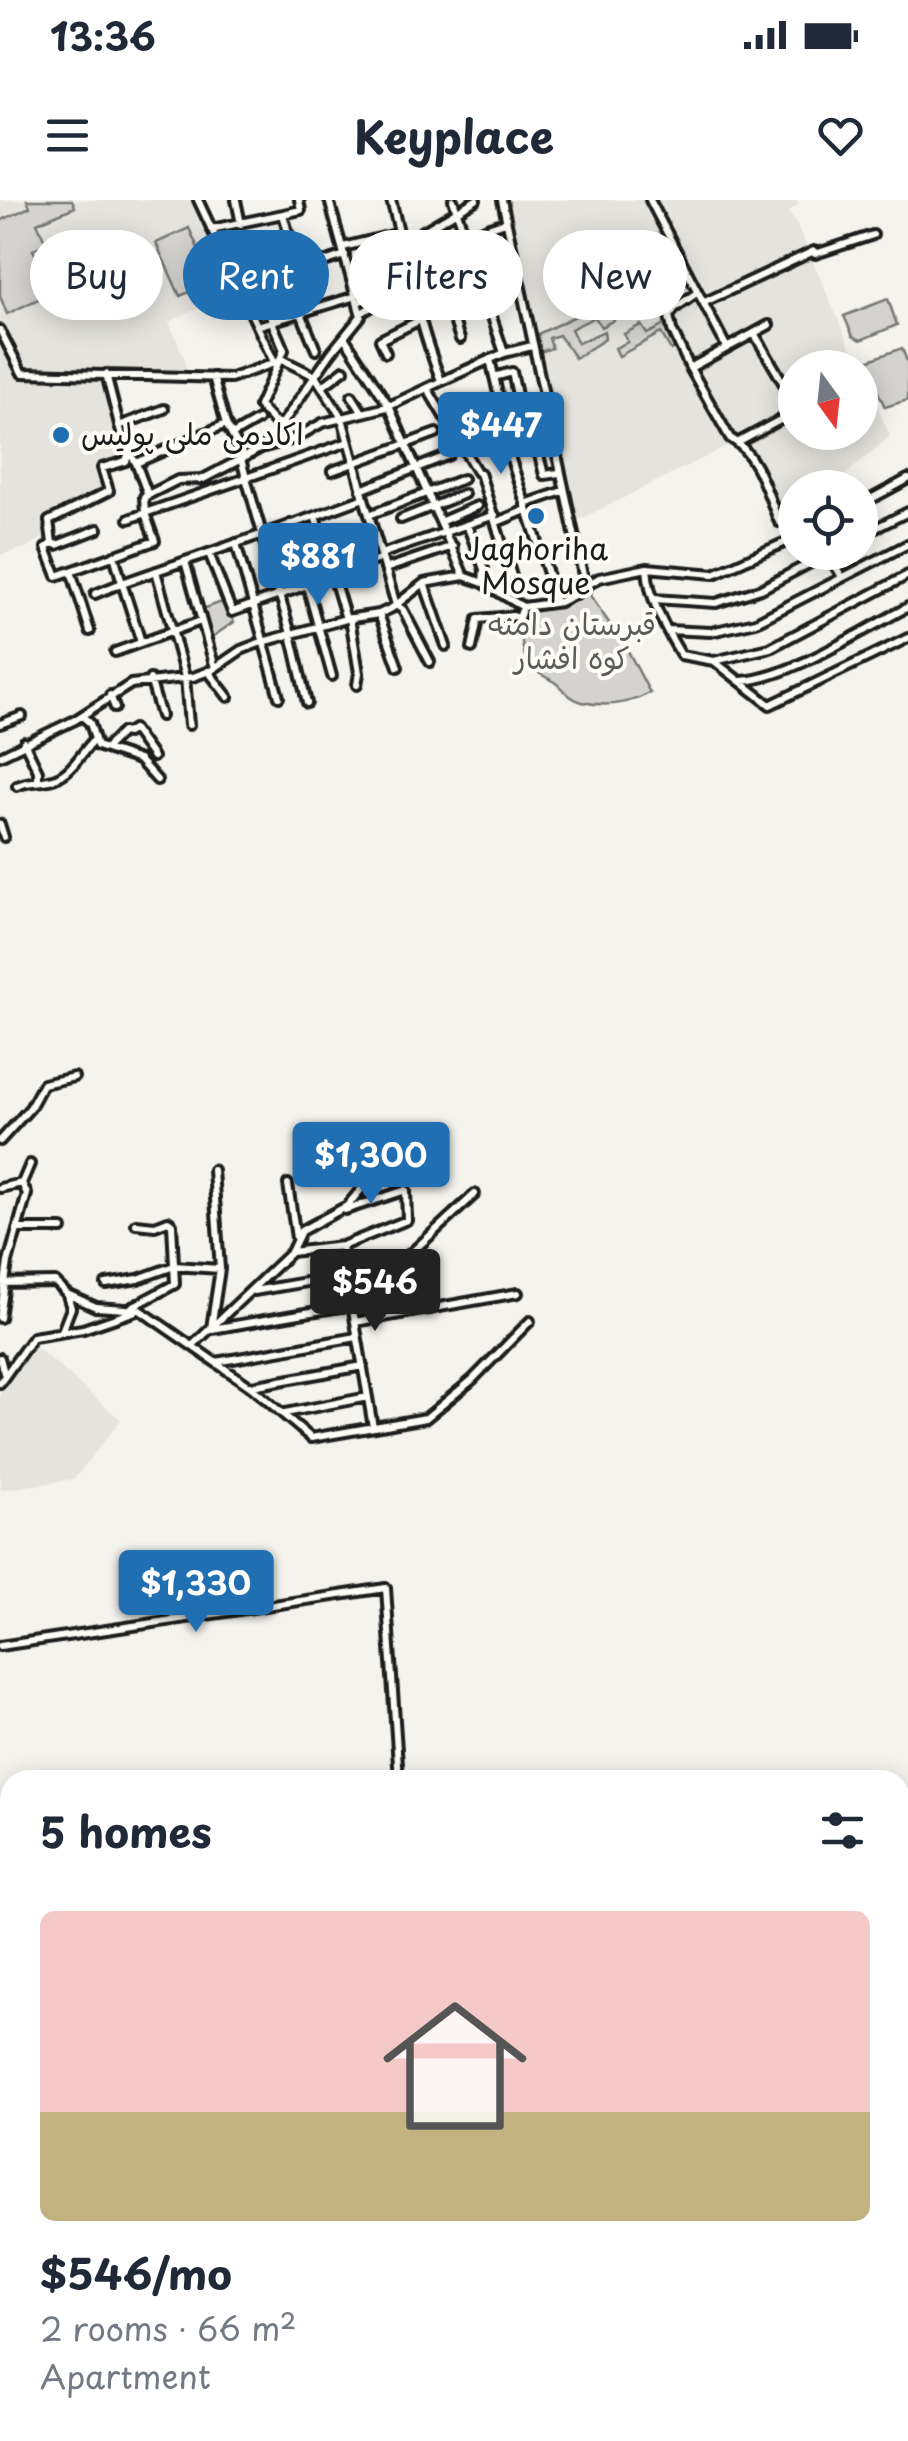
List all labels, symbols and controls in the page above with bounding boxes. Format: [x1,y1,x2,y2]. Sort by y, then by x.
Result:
text: 13:36 [50,7,156,64]
text: Keyplace [354,101,554,169]
icon: menu [40,108,95,163]
icon: heart [813,108,868,163]
chip: Buy [30,230,163,320]
chip: Rent [183,230,329,320]
chip: Filters [349,230,523,320]
chip: New [543,230,687,320]
north arrow [778,350,878,450]
map controls [778,350,878,570]
pin: $447 [442,392,560,477]
text: $447 [460,400,542,448]
place label: اکادمی ملی پولیس [81,410,304,455]
marker: اکادمی ملی پولیس [50,424,72,446]
button: locate [778,470,878,570]
marker: Jaghoriha Mosque [525,505,547,527]
pin: $881 [259,523,377,608]
place label: Jaghoriha Mosque [464,525,608,604]
text: $881 [280,531,356,579]
park label: قبرستان دامنه کوه افشار [488,600,656,679]
pin: $1,300 [290,1122,452,1207]
text: $1,300 [315,1130,427,1178]
pin: $546 [316,1249,434,1334]
text: $546 [332,1257,418,1305]
pin: $1,330 [115,1550,277,1635]
text: $1,330 [141,1558,251,1606]
text: 5 homes [40,1799,212,1862]
icon: filters [815,1803,870,1858]
icon: home [365,1976,545,2156]
text: $546/mo [40,2241,232,2304]
text: 2 rooms · 66 m² [40,2304,297,2352]
text: Apartment [40,2352,211,2400]

